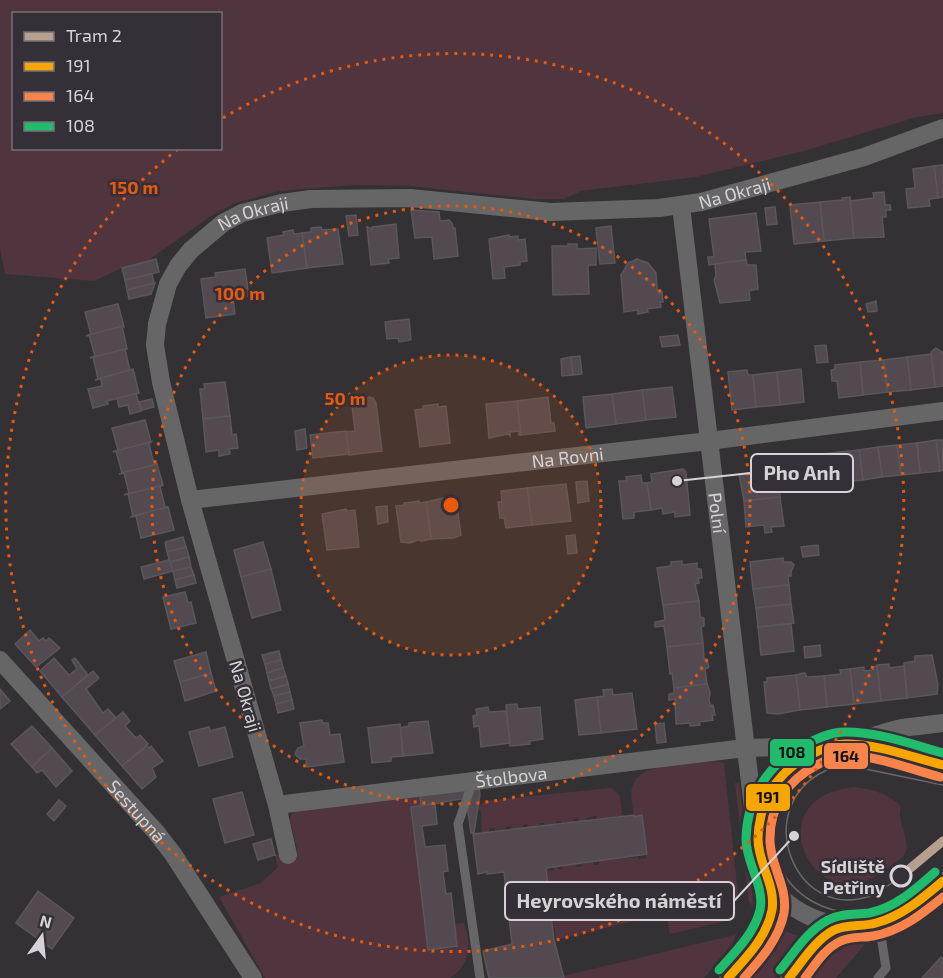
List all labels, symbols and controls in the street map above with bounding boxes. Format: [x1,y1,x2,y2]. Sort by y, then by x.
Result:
legend [12,12,222,150]
text: Tram 2 [66,24,122,46]
text: 191 [66,54,91,76]
text: 164 [66,84,95,106]
text: 108 [66,114,95,136]
street label: Na Okraji [696,172,773,213]
text: 150 m [110,176,158,198]
street label: Na Okraji [213,191,290,235]
text: 100 m [215,282,265,304]
text: 50 m [324,387,366,409]
street label: Na Rovni [530,442,605,472]
callout: Pho Anh [751,454,853,492]
text: Pho Anh [763,460,841,484]
street label: Polní [704,491,731,535]
centre of rings [441,495,461,515]
street label: Na Okraji [225,657,267,735]
line badge: 108 [769,738,815,767]
text: 108 [779,742,806,761]
line badge: 164 [823,742,869,770]
text: 164 [833,746,859,765]
street label: Štolbova [474,761,548,792]
street label: Sestupná [103,775,171,847]
line badge: 191 [745,783,791,812]
text: 191 [756,787,780,806]
place label: Sídliště Petřiny [821,855,886,898]
marker: Sídliště Petřiny [890,865,912,887]
callout: Heyrovského náměstí [505,882,734,920]
text: Heyrovského náměstí [516,888,723,913]
north arrow [12,906,72,966]
text: N [38,910,54,932]

